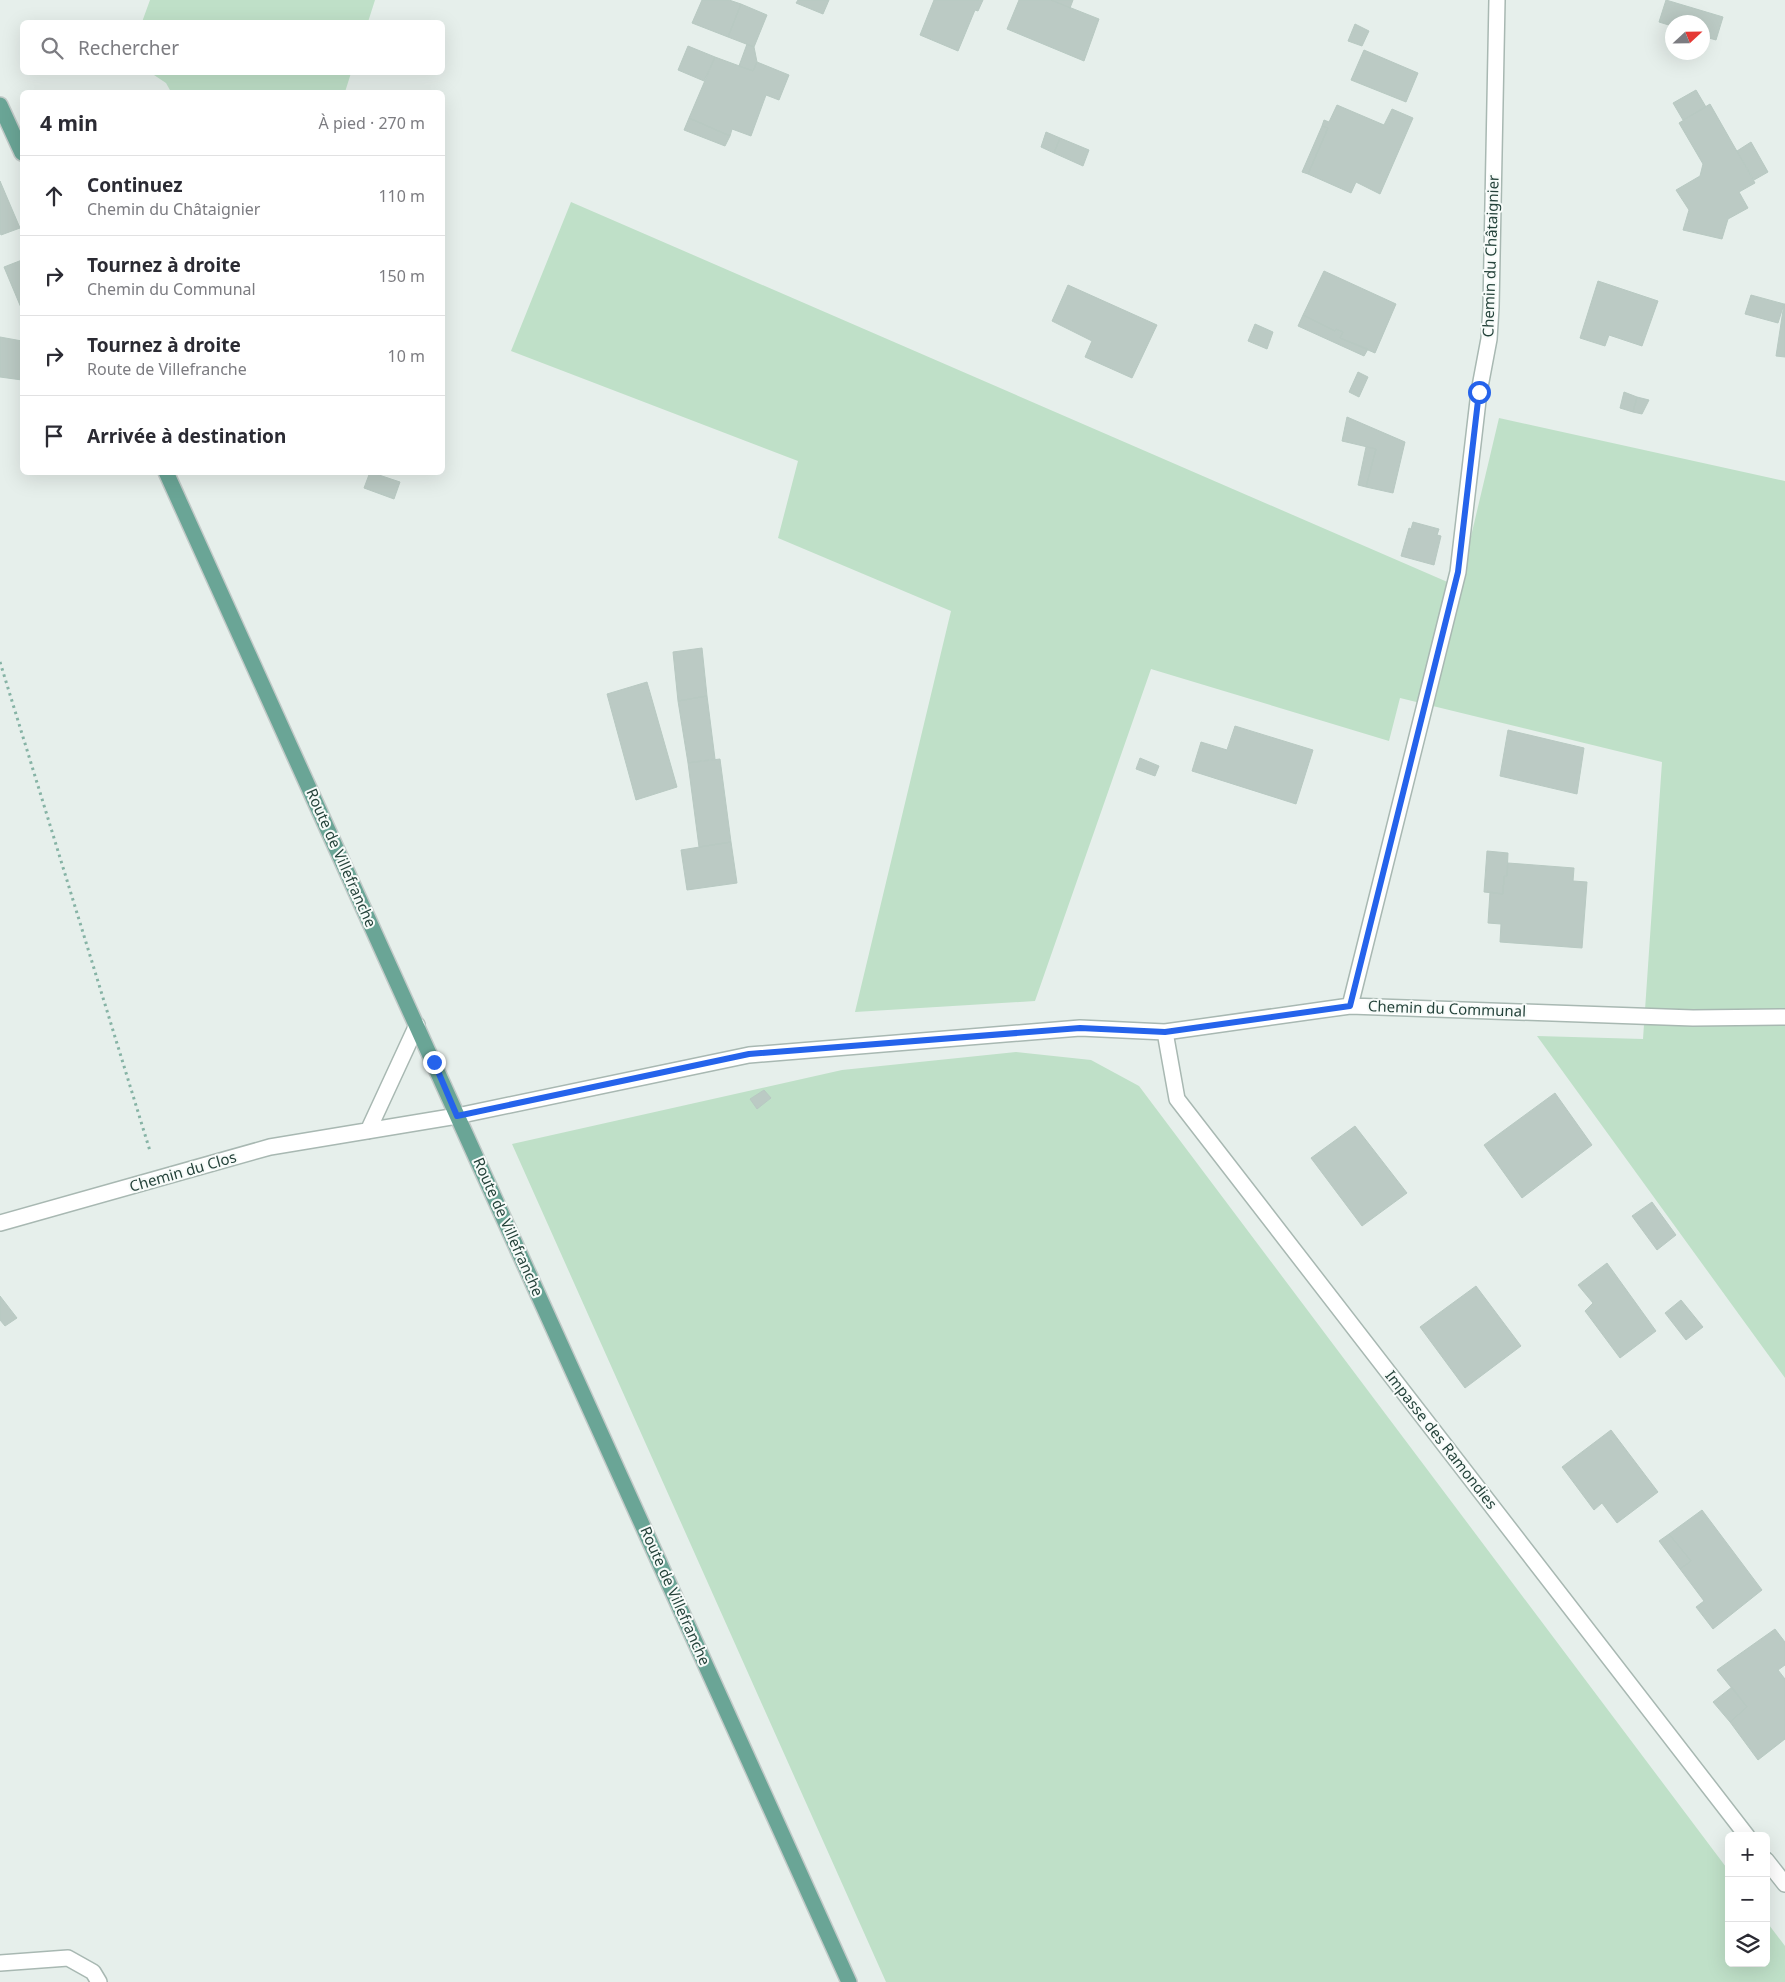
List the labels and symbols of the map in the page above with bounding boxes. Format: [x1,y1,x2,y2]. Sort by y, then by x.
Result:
north arrow [1665,15,1710,60]
street label: Chemin du Châtaignier [1477,174,1503,338]
route start [1468,381,1491,404]
street label: Route de Villefranche [302,785,382,930]
street label: Chemin du Communal [1368,995,1526,1021]
route end [423,1051,446,1074]
street label: Chemin du Clos [127,1146,238,1196]
street label: Route de Villefranche [469,1154,549,1299]
street label: Impasse des Ramondies [1381,1366,1502,1513]
street label: Route de Villefranche [636,1523,716,1668]

